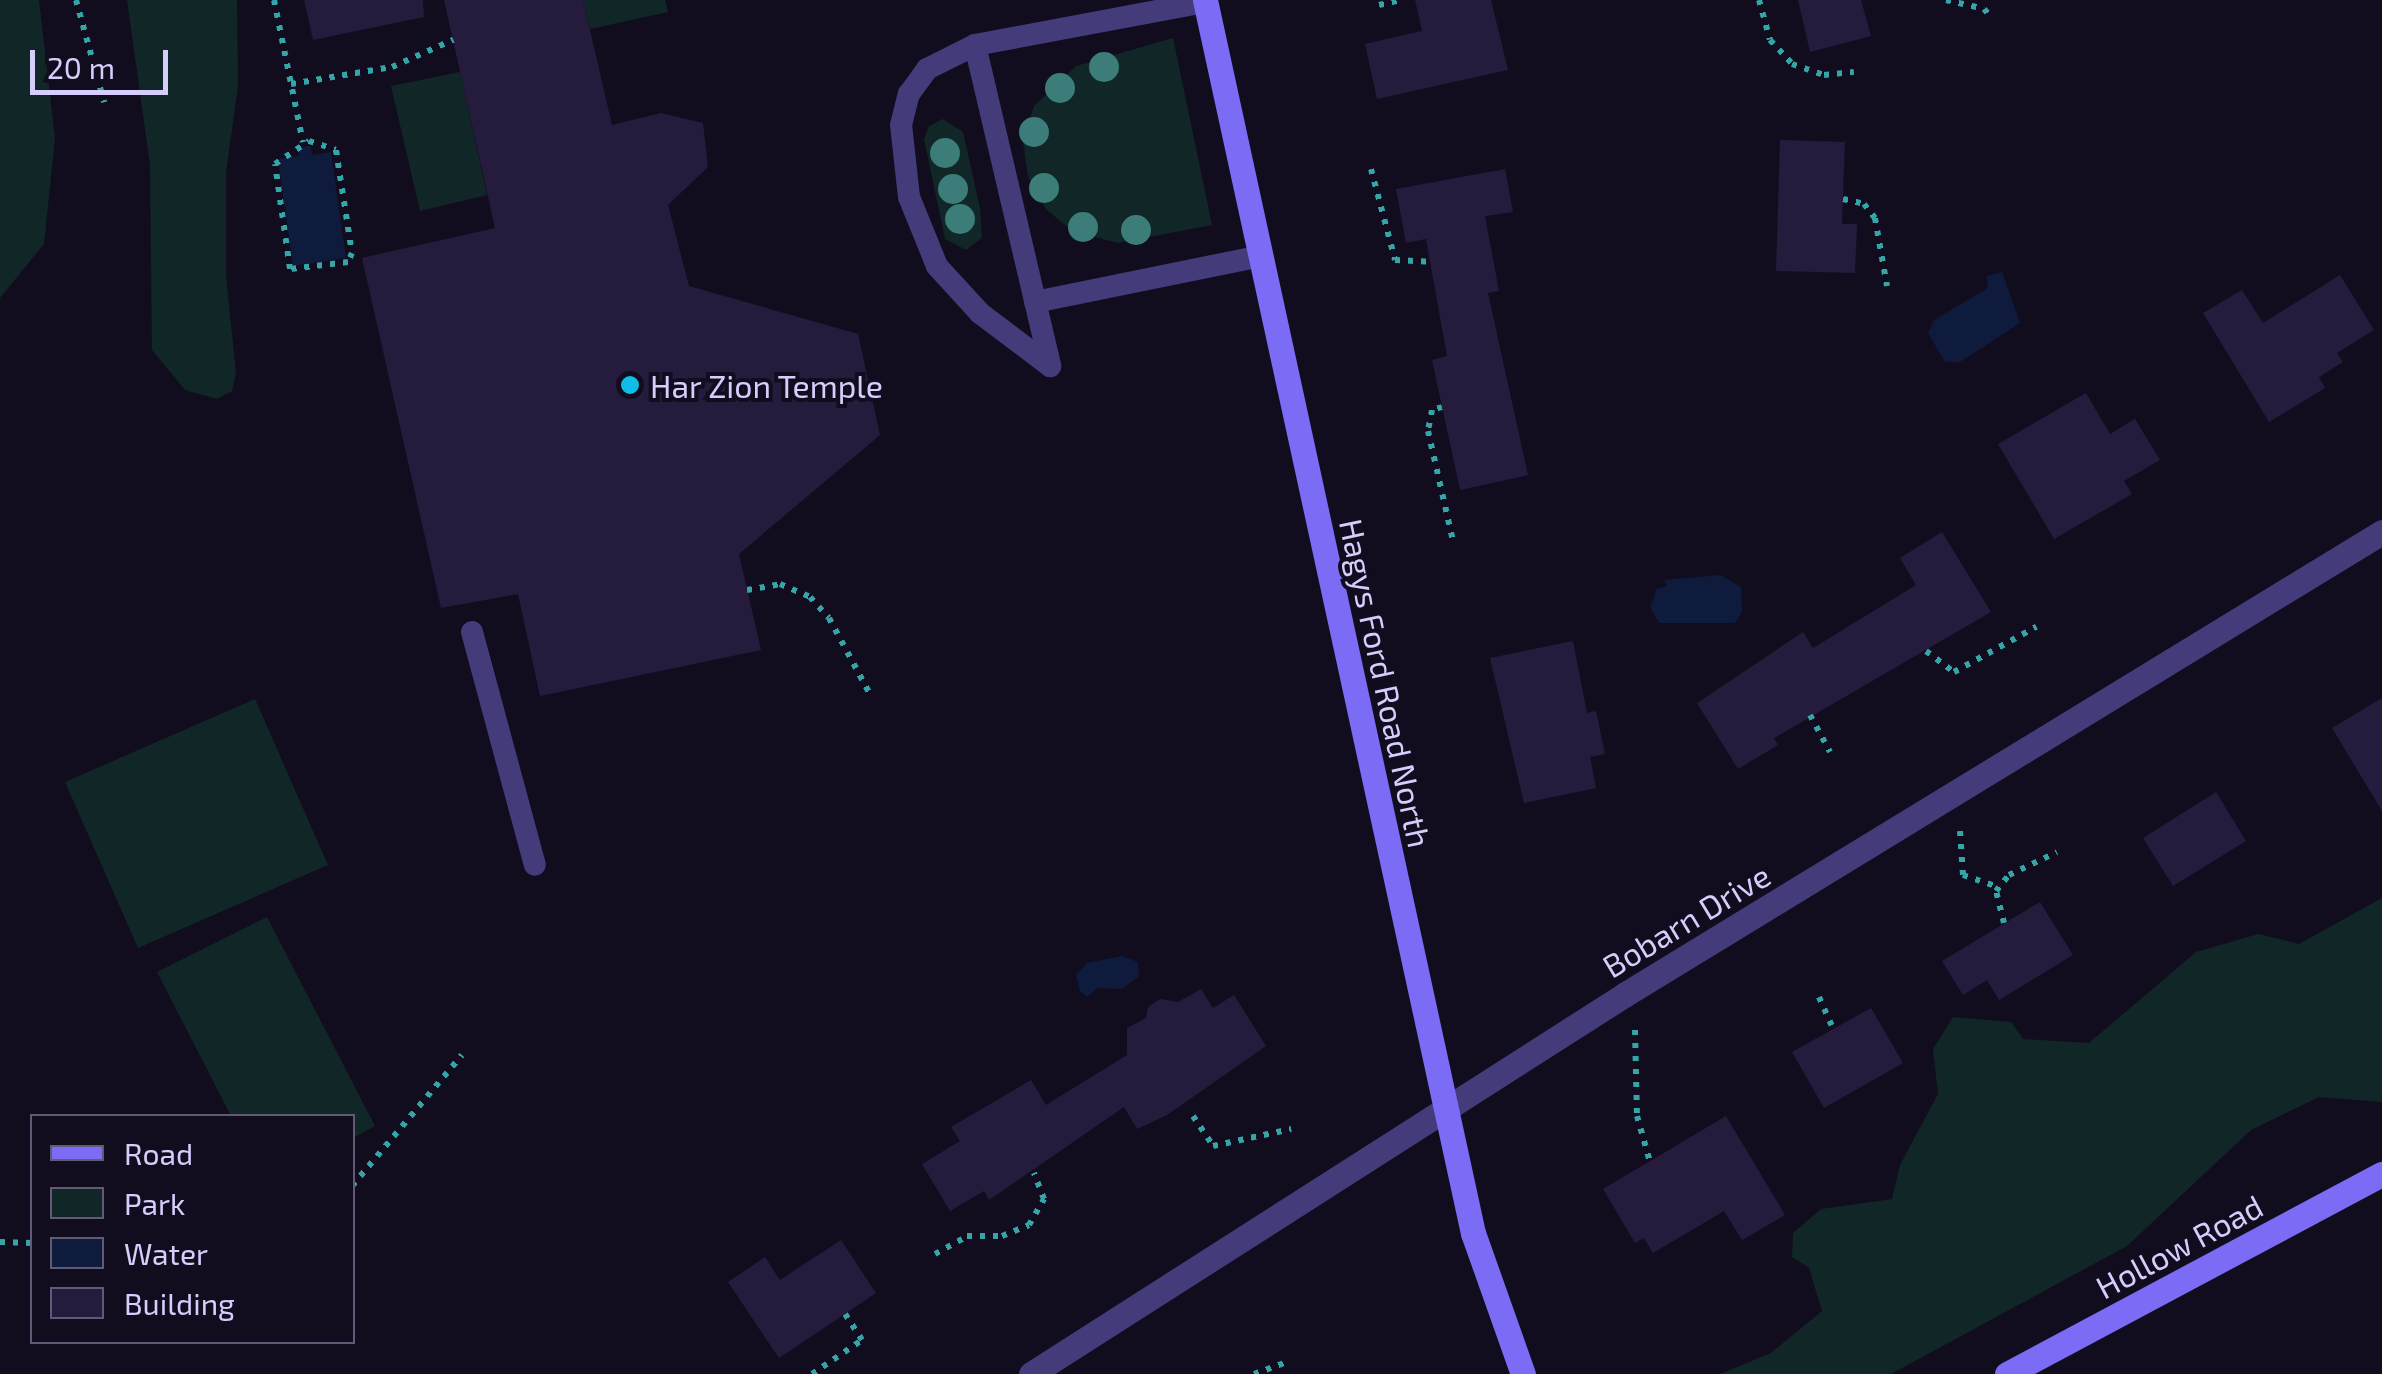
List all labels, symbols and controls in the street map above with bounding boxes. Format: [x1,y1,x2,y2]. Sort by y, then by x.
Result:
scale bar [35,30,172,92]
text: 20 m [47,49,115,85]
place label: Har Zion Temple [650,366,884,404]
marker: Har Zion Temple [619,374,641,396]
street label: Hagys Ford Road North [1332,515,1440,851]
street label: Bobarn Drive [1595,855,1777,985]
legend [30,1114,355,1344]
text: Road [124,1135,193,1171]
text: Park [124,1185,185,1221]
street label: Hollow Road [2089,1186,2269,1306]
text: Water [124,1235,208,1271]
text: Building [124,1285,235,1321]

